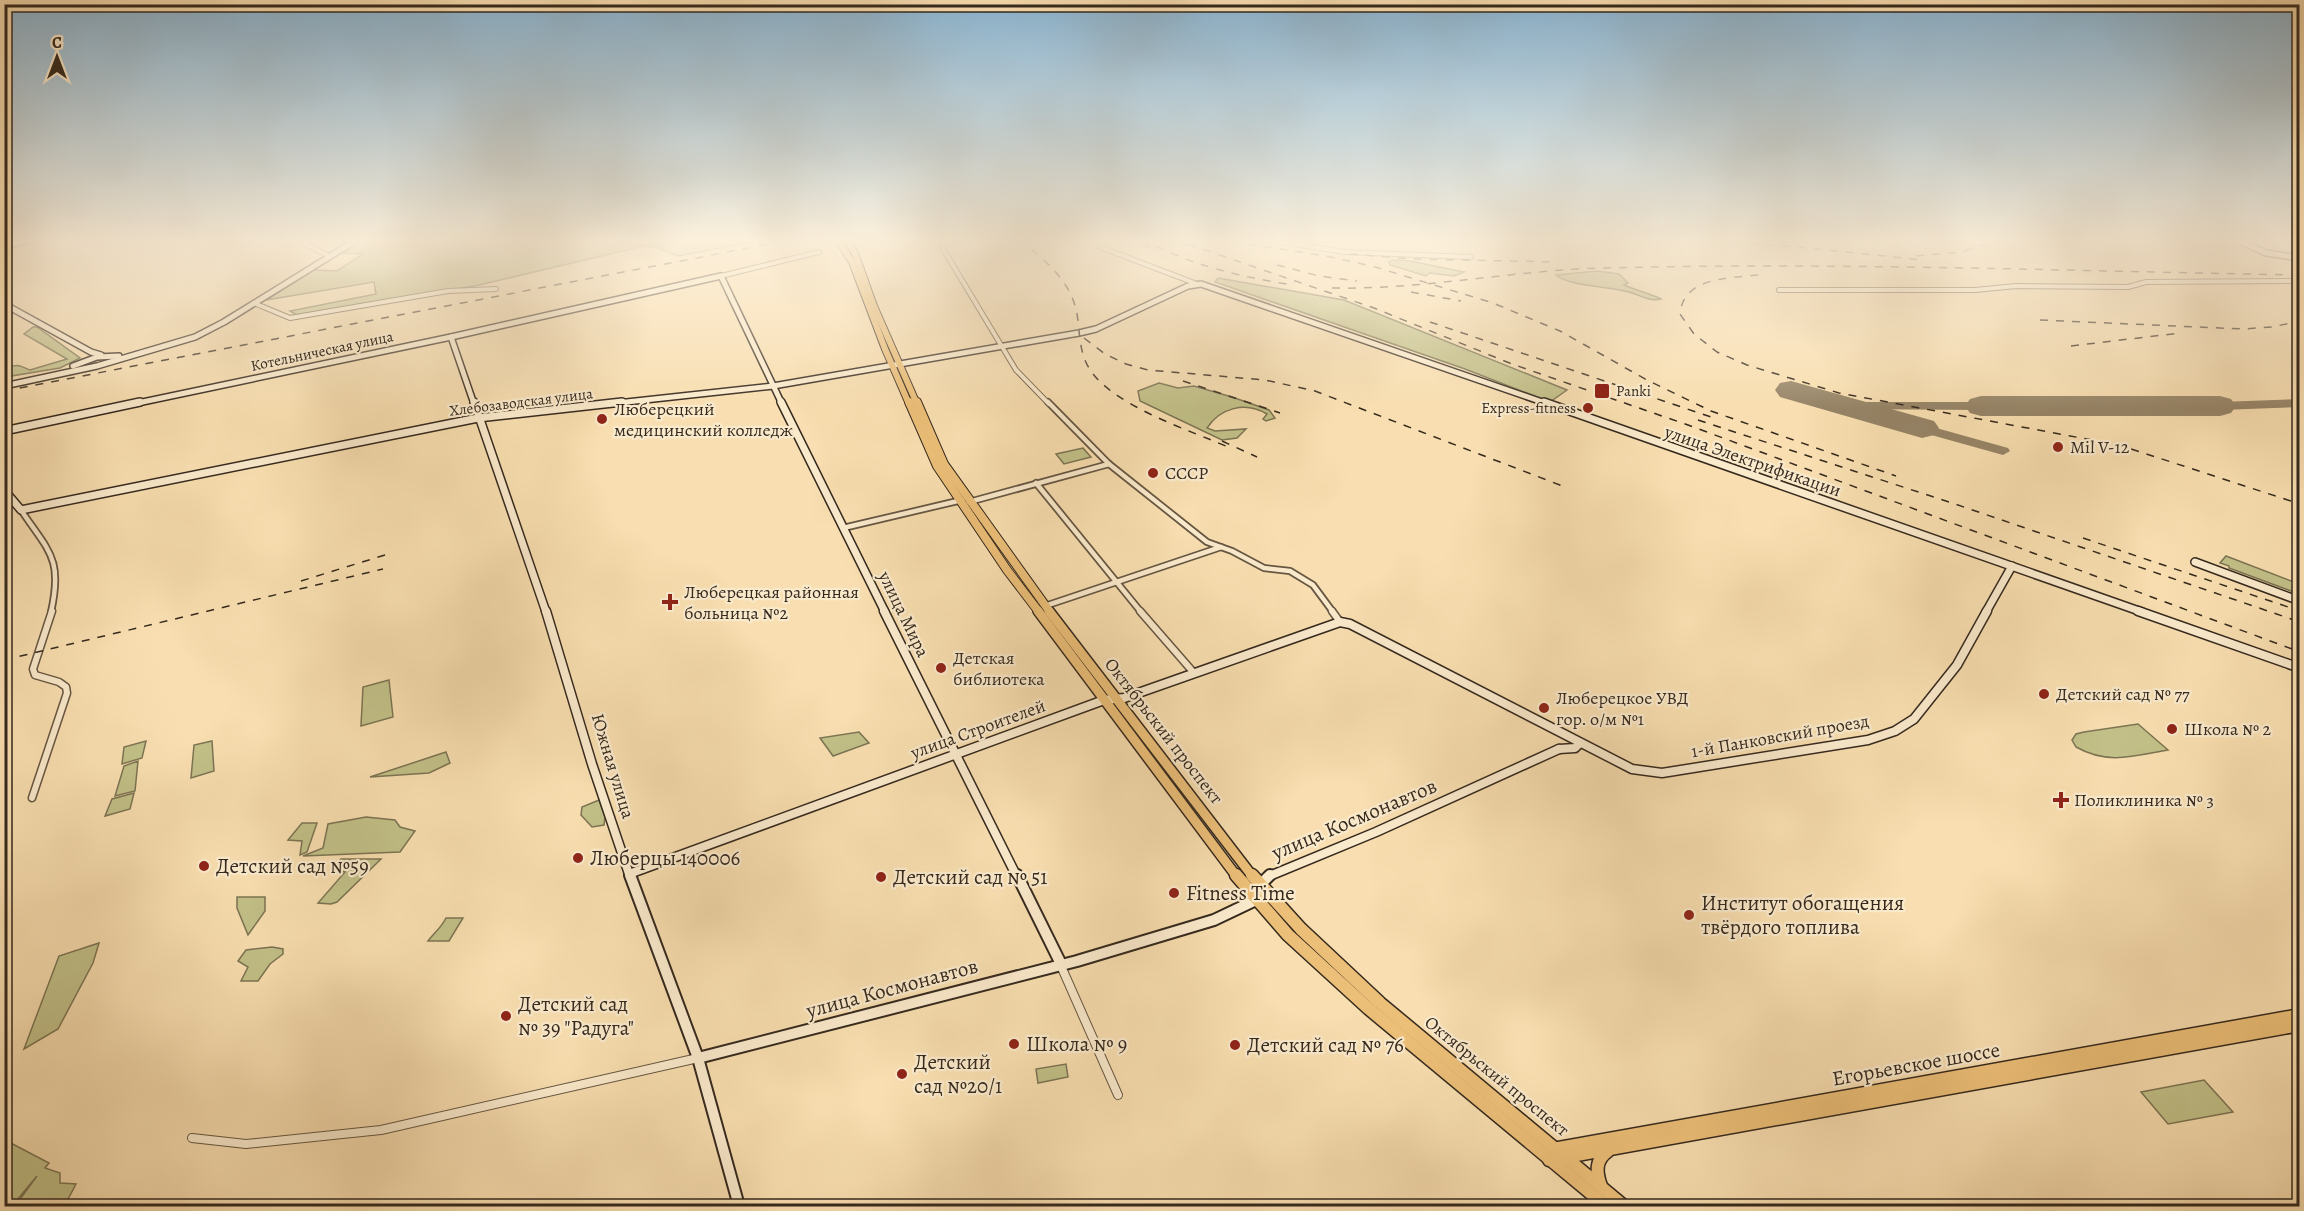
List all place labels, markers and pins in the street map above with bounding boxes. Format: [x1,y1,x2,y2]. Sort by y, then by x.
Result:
place label: Panki [1616,381,1651,401]
marker: Panki [1593,382,1611,400]
place label: Люберецкий медицинский колледж [614,397,794,442]
place label: Express-fitness [1481,398,1576,418]
marker: Express-fitness [1581,401,1595,415]
marker: Люберецкий медицинский колледж [595,412,609,426]
place label: Mil V-12 [2070,435,2130,459]
marker: Mil V-12 [2051,440,2065,454]
place label: СССР [1165,461,1208,485]
marker: СССР [1146,466,1160,480]
place label: Люберецкая районная больница №2 [684,580,859,625]
marker: Люберецкая районная больница №2 [661,593,679,611]
place label: Детская библиотека [953,646,1045,691]
marker: Детская библиотека [934,661,948,675]
place label: Детский сад № 77 [2056,682,2190,706]
place label: Люберецкое УВД гор. о/м №1 [1556,686,1689,731]
marker: Детский сад № 77 [2037,687,2051,701]
marker: Люберецкое УВД гор. о/м №1 [1537,701,1551,715]
place label: Школа № 2 [2184,717,2272,741]
marker: Школа № 2 [2165,722,2179,736]
place label: Поликлиника № 3 [2074,788,2214,812]
marker: Поликлиника № 3 [2052,791,2070,809]
place label: Люберцы 140006 [590,844,741,872]
marker: Люберцы 140006 [571,851,585,865]
place label: Детский сад №59 [216,852,369,880]
marker: Детский сад №59 [197,859,211,873]
place label: Детский сад № 51 [893,863,1047,891]
marker: Детский сад № 51 [874,870,888,884]
place label: Fitness Time [1186,879,1295,907]
marker: Fitness Time [1167,886,1181,900]
place label: Институт обогащения твёрдого топлива [1701,889,1904,941]
marker: Институт обогащения твёрдого топлива [1682,908,1696,922]
place label: Детский сад № 39 "Радуга" [518,990,634,1042]
marker: Детский сад № 39 "Радуга" [499,1009,513,1023]
place label: Школа № 9 [1026,1030,1127,1058]
place label: Детский сад № 76 [1247,1031,1404,1059]
marker: Школа № 9 [1007,1037,1021,1051]
marker: Детский сад № 76 [1228,1038,1242,1052]
place label: Детский сад №20/1 [914,1048,1002,1100]
marker: Детский сад №20/1 [895,1067,909,1081]

